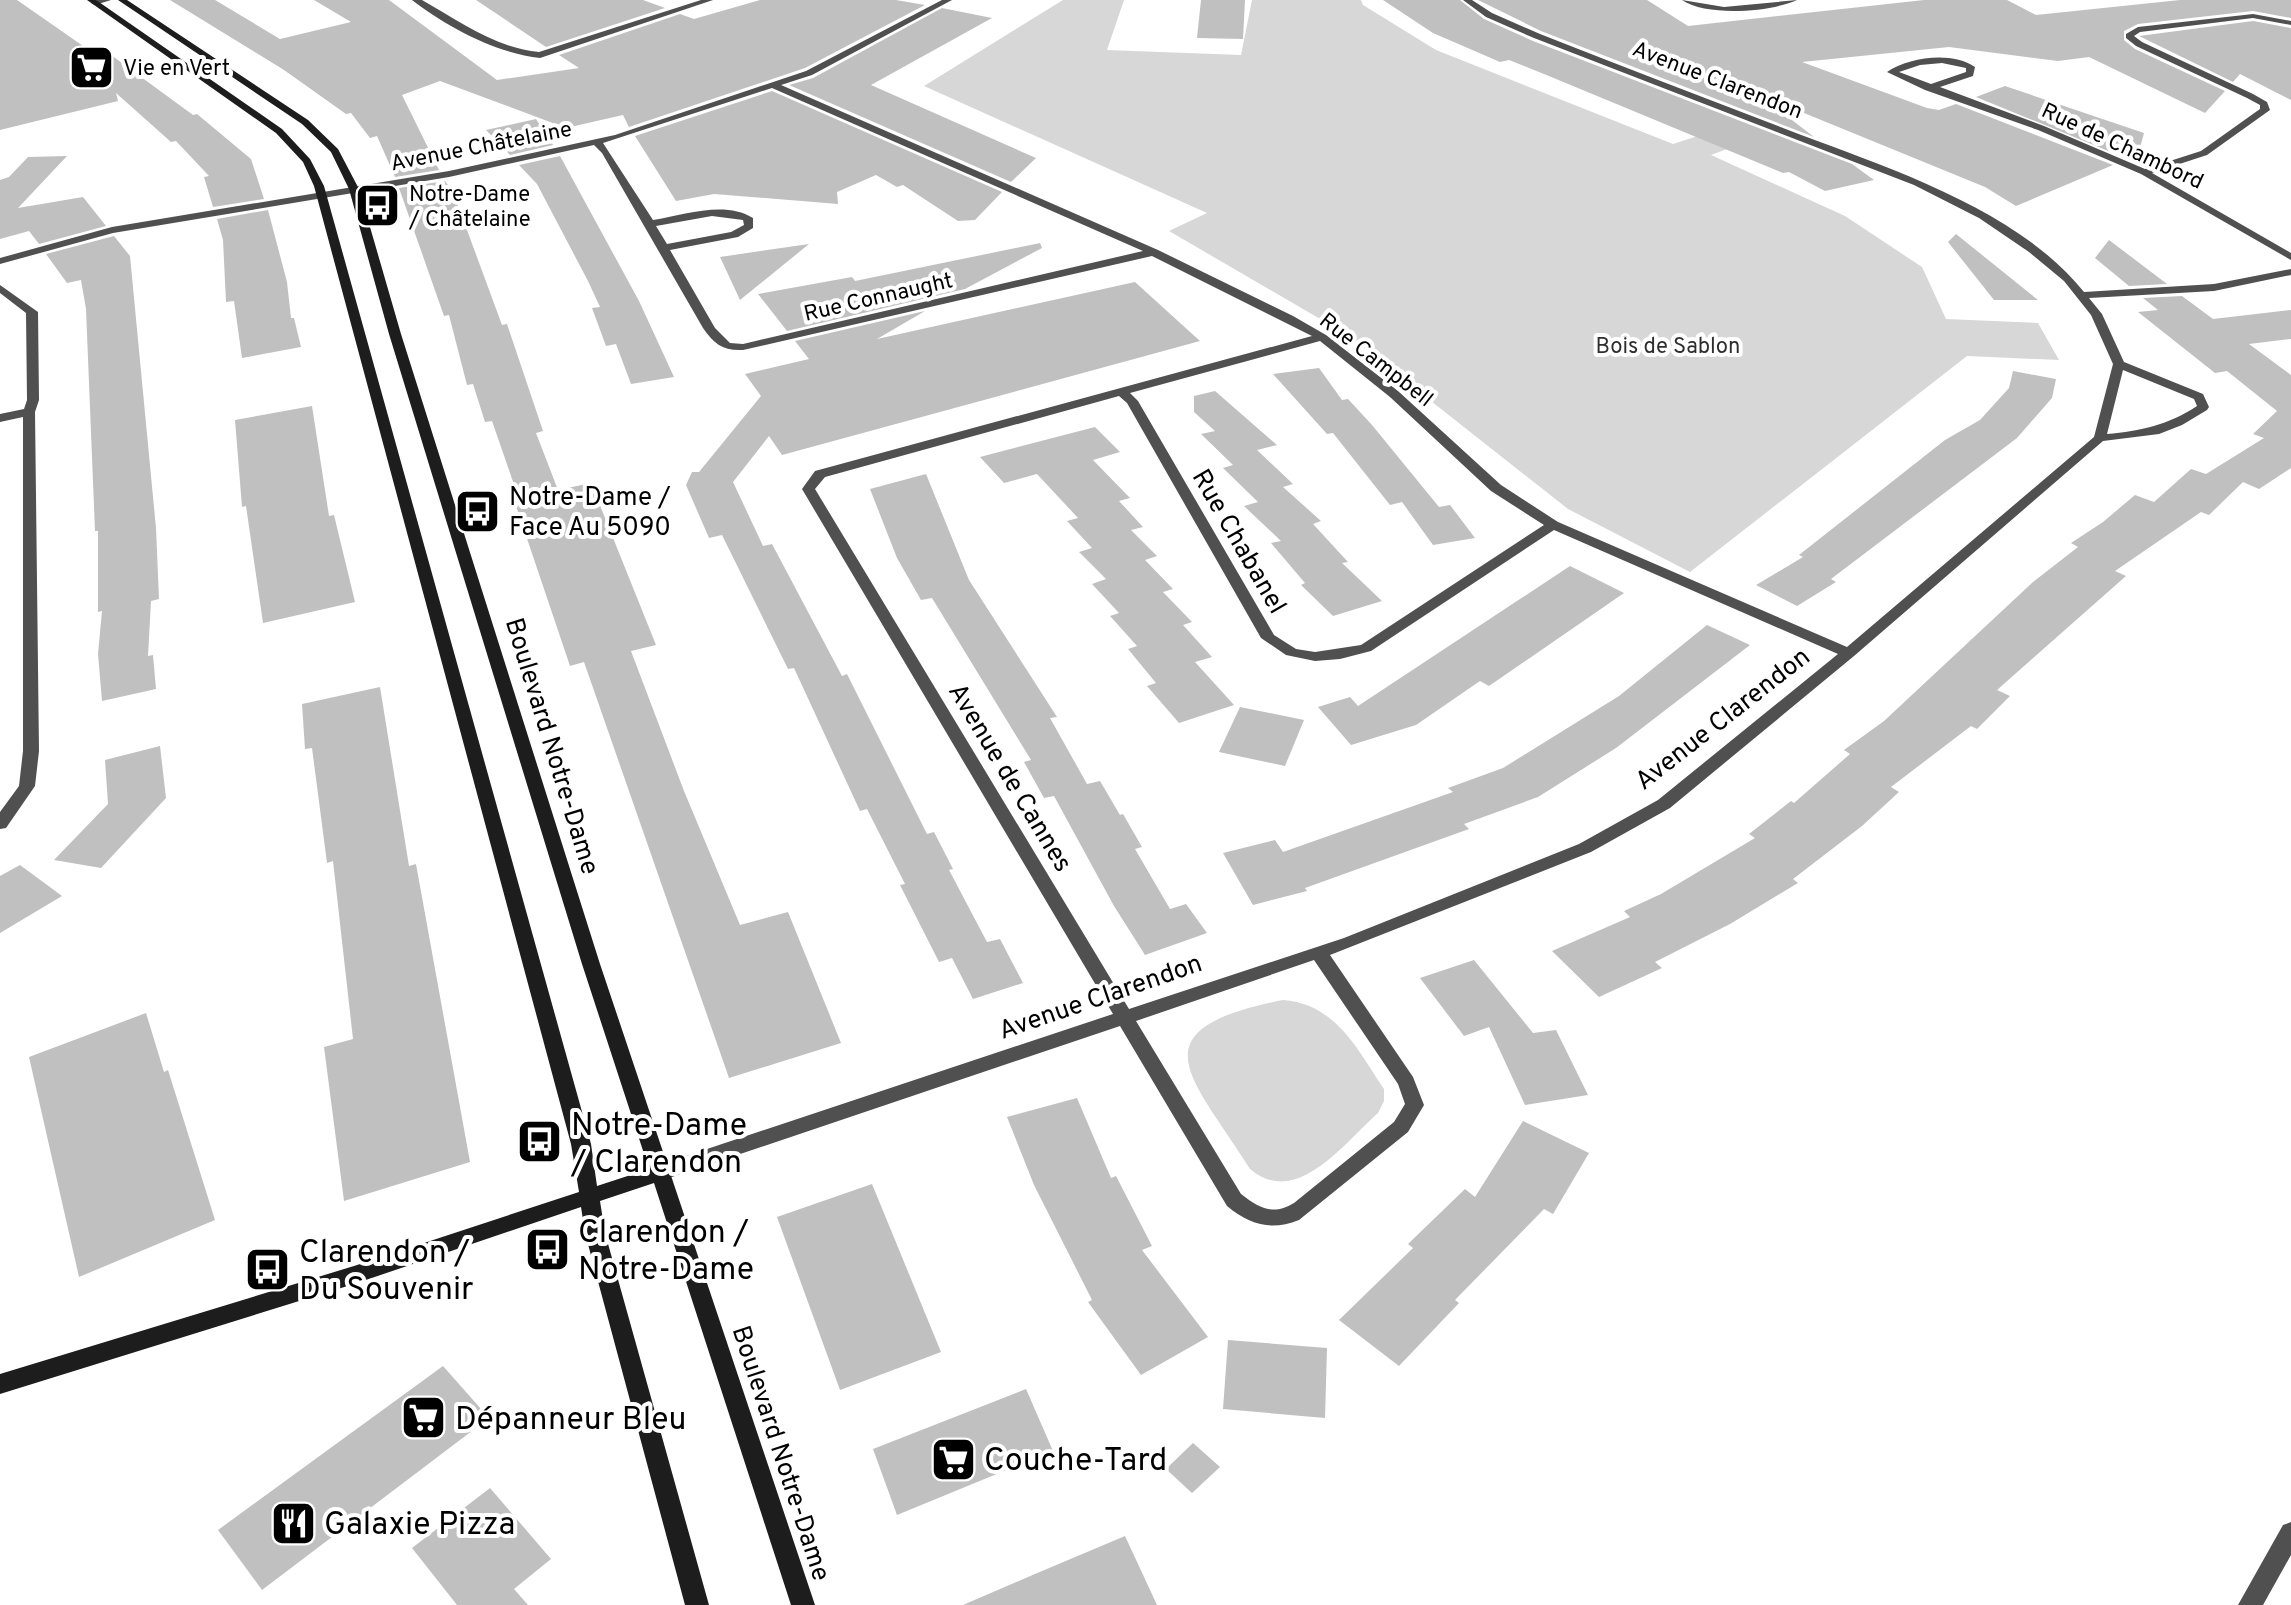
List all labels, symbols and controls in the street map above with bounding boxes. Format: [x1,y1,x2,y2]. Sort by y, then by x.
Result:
street label: Avenue Clarendon [1628,36,1806,126]
supermarket icon: Vie en Vert [68,43,116,91]
place label: Vie en Vert [123,56,230,83]
street label: Rue de Chambord [2037,98,2207,197]
street label: Avenue Châtelaine [388,117,575,178]
bus stop icon: Notre-Dame / Châtelaine [354,182,402,230]
place label: Notre-Dame / Châtelaine [408,182,531,234]
street label: Rue Connaught [802,268,956,329]
street label: Rue Campbell [1313,308,1438,414]
park label: Bois de Sablon [1596,334,1740,361]
street label: Rue Chabanel [1183,464,1293,620]
place label: Notre-Dame / Face Au 5090 [509,482,671,545]
bus stop icon: Notre-Dame / Face Au 5090 [454,487,502,535]
street label: Boulevard Notre-Dame [496,614,605,879]
street label: Avenue Clarendon [1629,641,1818,799]
street label: Avenue de Cannes [939,678,1078,879]
street label: Avenue Clarendon [995,948,1207,1049]
place label: Notre-Dame / Clarendon [570,1107,747,1184]
bus stop icon: Notre-Dame / Clarendon [516,1118,564,1166]
place label: Clarendon / Notre-Dame [578,1214,754,1291]
bus stop icon: Clarendon / Notre-Dame [523,1225,571,1273]
place label: Clarendon / Du Souvenir [299,1234,474,1311]
bus stop icon: Clarendon / Du Souvenir [244,1245,292,1293]
street label: Boulevard Notre-Dame [723,1322,837,1586]
supermarket icon: Dépanneur Bleu [400,1394,448,1442]
place label: Dépanneur Bleu [455,1401,686,1441]
supermarket icon: Couche-Tard [929,1435,977,1483]
place label: Couche-Tard [984,1442,1167,1482]
restaurant icon: Galaxie Pizza [269,1499,317,1547]
place label: Galaxie Pizza [324,1506,515,1546]

